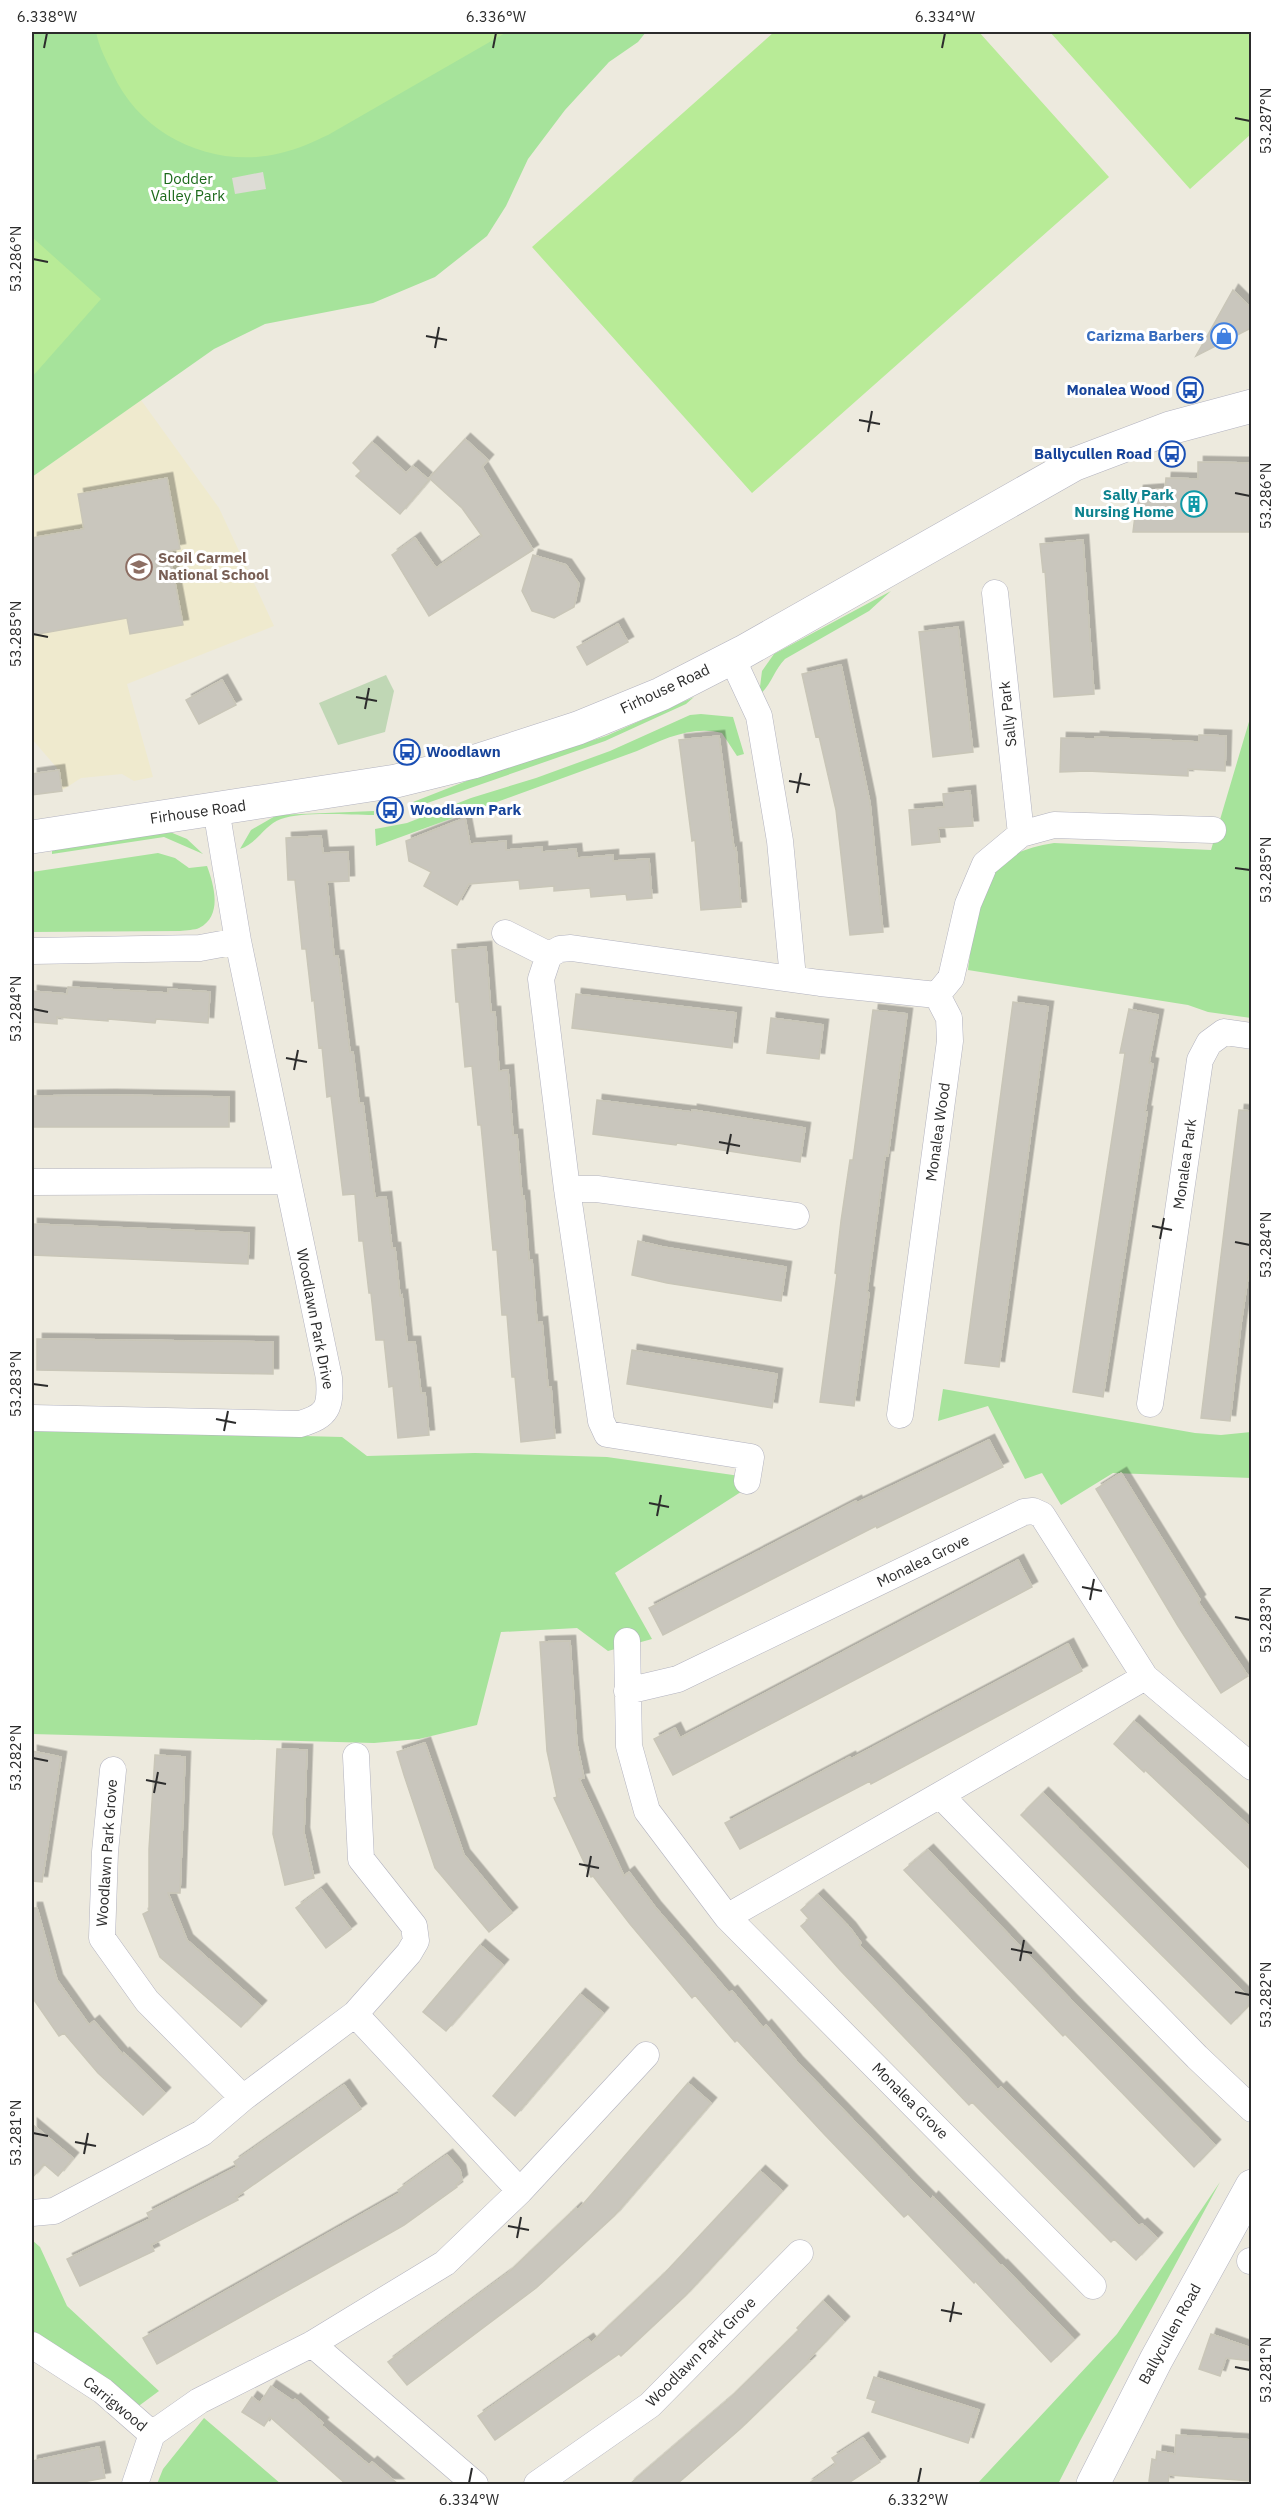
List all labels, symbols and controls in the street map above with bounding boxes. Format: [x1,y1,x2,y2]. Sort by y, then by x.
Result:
text: 6.338°W [17,7,78,26]
text: 6.336°W [466,7,527,26]
text: 6.334°W [915,7,976,26]
text: 53.287°N [1256,88,1275,154]
park label: Dodder Valley Park [151,169,225,205]
text: 53.286°N [6,226,25,292]
shop icon: Carizma Barbers [1209,321,1239,351]
place label: Carizma Barbers [1086,326,1204,345]
bus stop icon: Monalea Wood [1175,375,1205,405]
place label: Monalea Wood [1066,380,1170,399]
bus stop icon: Ballycullen Road [1157,439,1187,469]
place label: Ballycullen Road [1034,444,1152,463]
text: 53.286°N [1256,463,1275,529]
place label: Sally Park Nursing Home [1074,485,1174,521]
building icon: Sally Park Nursing Home [1179,489,1209,519]
place label: Scoil Carmel National School [158,548,269,584]
school or university icon: Scoil Carmel National School [124,552,154,582]
text: 53.285°N [6,601,25,667]
street label: Firhouse Road [617,660,713,718]
street label: Sally Park [995,680,1020,748]
bus stop icon: Woodlawn [392,737,422,767]
place label: Woodlawn [426,742,501,761]
street label: Firhouse Road [149,795,247,828]
bus stop icon: Woodlawn Park [375,795,405,825]
place label: Woodlawn Park [410,800,522,819]
text: 53.285°N [1256,837,1275,903]
text: 53.284°N [6,976,25,1042]
street label: Monalea Wood [921,1081,954,1183]
street label: Monalea Park [1169,1117,1200,1210]
text: 53.284°N [1256,1212,1275,1278]
street label: Woodlawn Park Drive [293,1247,338,1391]
text: 53.283°N [6,1351,25,1417]
street label: Monalea Grove [873,1530,972,1591]
text: 53.283°N [1256,1587,1275,1653]
text: 53.282°N [6,1725,25,1791]
street label: Woodlawn Park Grove [92,1779,121,1927]
text: 53.282°N [1256,1962,1275,2028]
street label: Monalea Grove [868,2058,953,2143]
text: 53.281°N [6,2100,25,2166]
street label: Ballycullen Road [1134,2280,1205,2387]
street label: Woodlawn Park Grove [642,2293,760,2411]
text: 53.281°N [1256,2337,1275,2403]
street label: Carrigwood [79,2372,151,2435]
text: 6.334°W [439,2490,500,2509]
text: 6.332°W [888,2490,949,2509]

